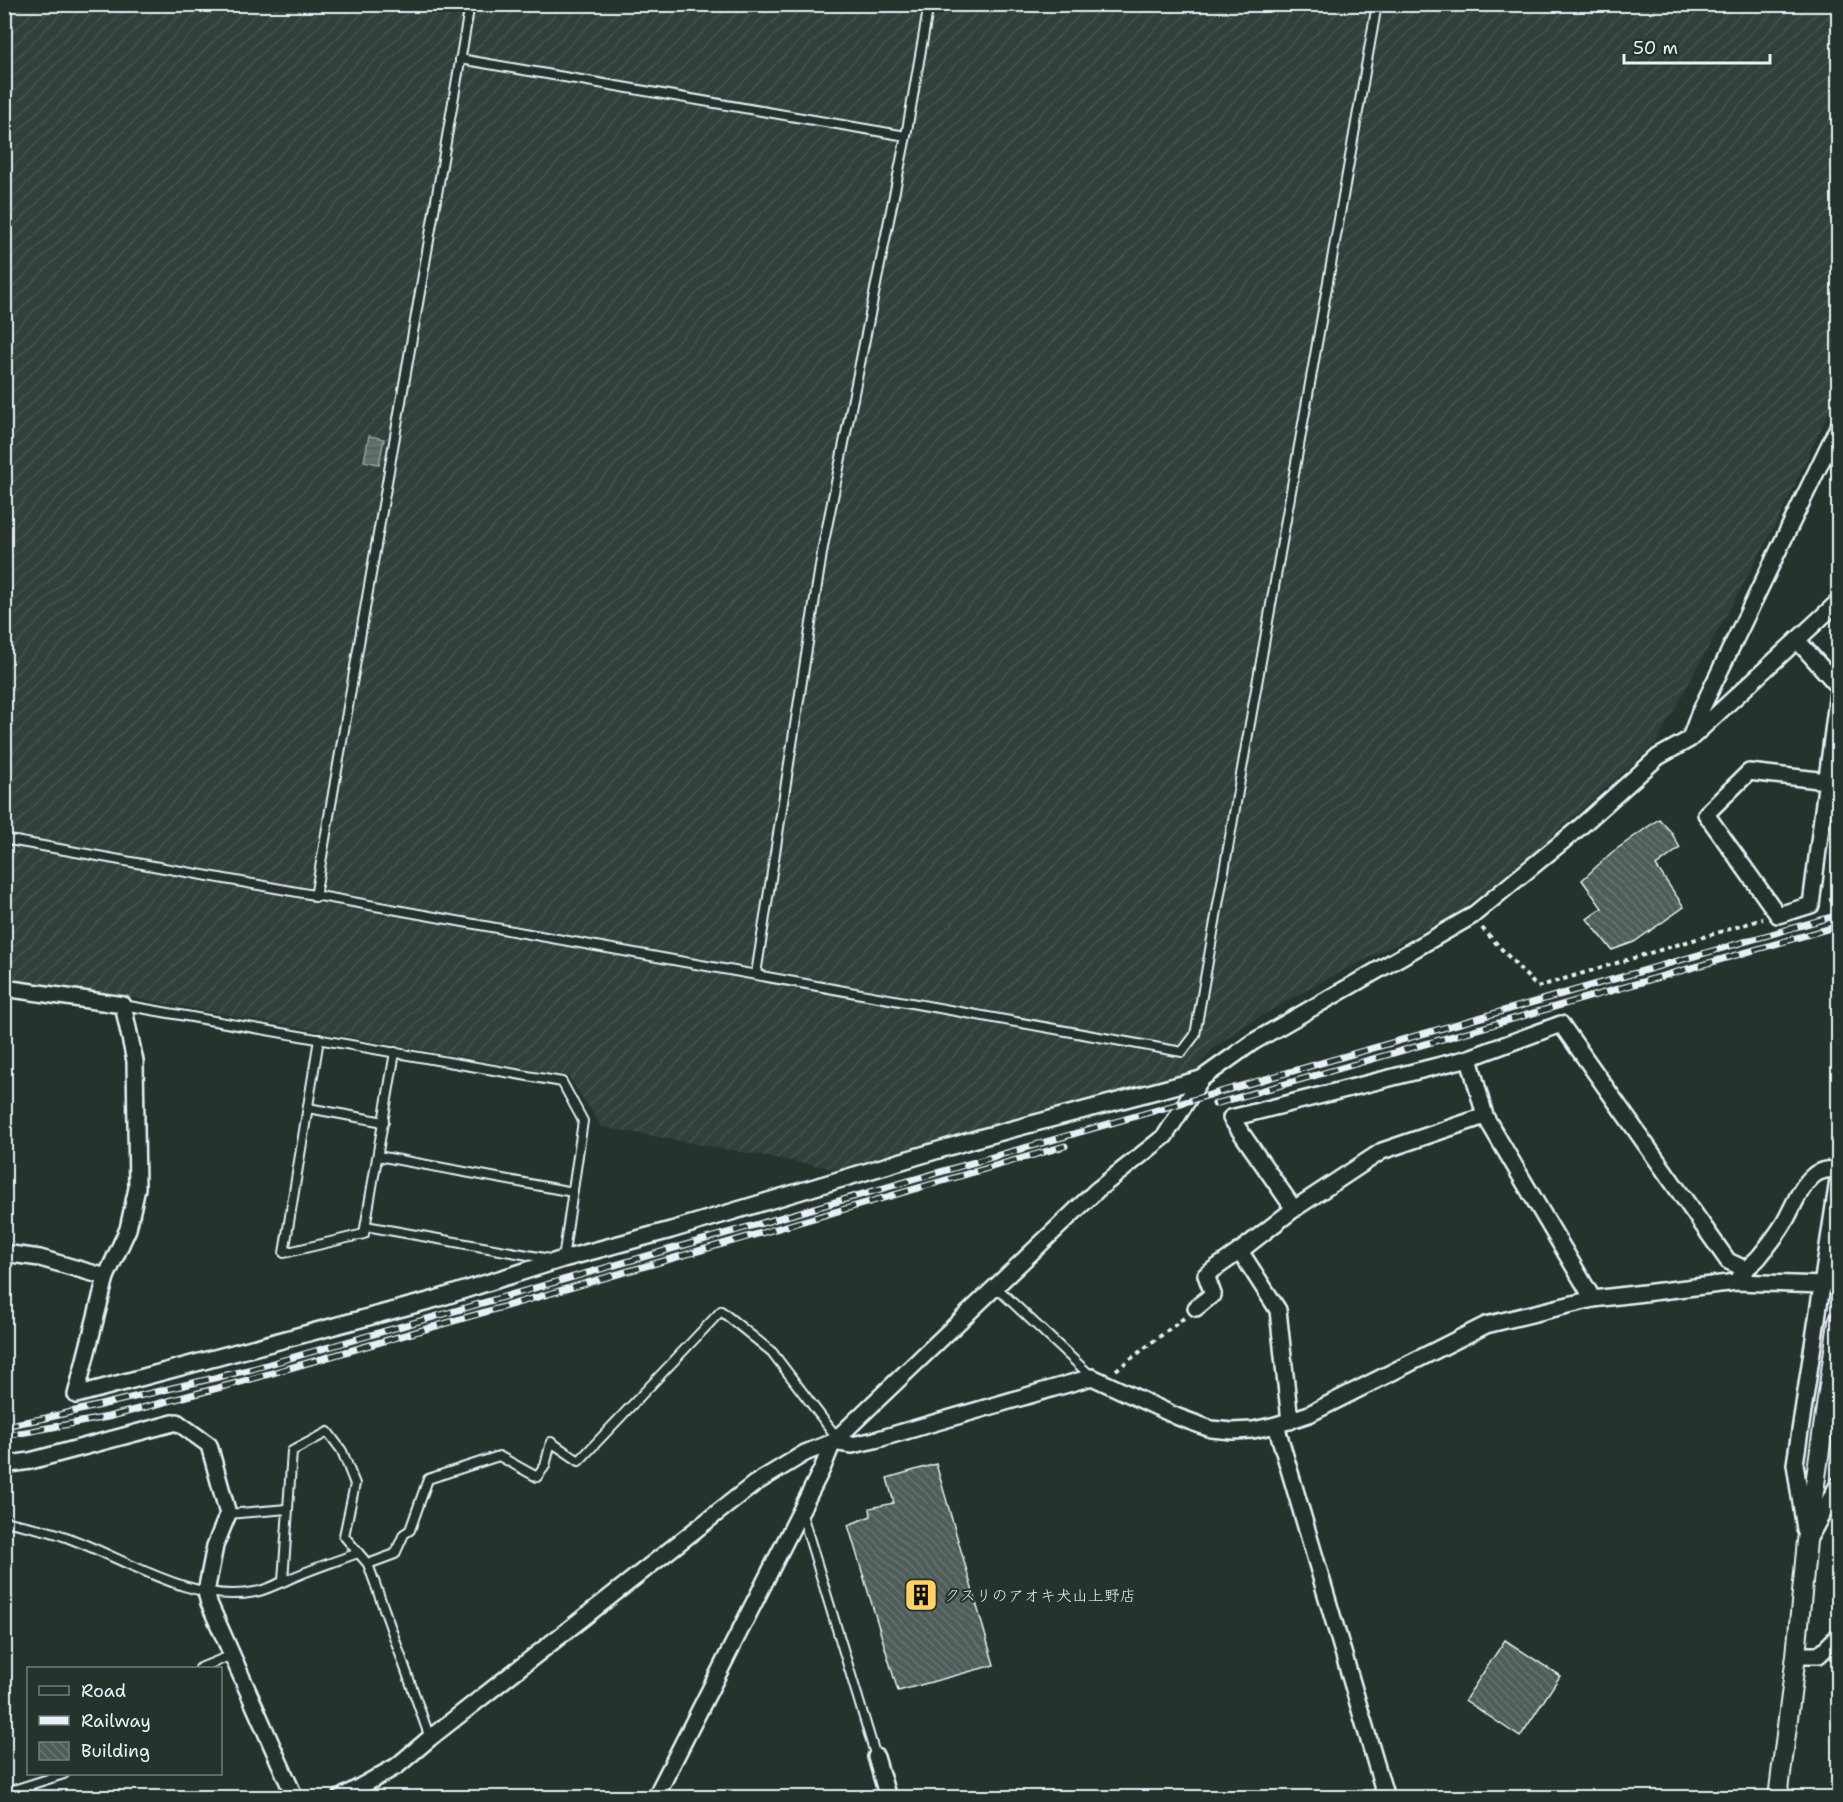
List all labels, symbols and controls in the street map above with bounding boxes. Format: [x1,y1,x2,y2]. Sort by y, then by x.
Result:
scale bar [1624,27,1770,65]
text: 50 m [1633,36,1678,60]
building icon: クスリのアオキ犬山上野店 [903,1577,939,1613]
place label: クスリのアオキ犬山上野店 [944,1585,1136,1606]
legend [27,1667,222,1775]
text: Road [81,1679,126,1703]
text: Railway [81,1709,151,1733]
text: Building [81,1739,150,1763]

